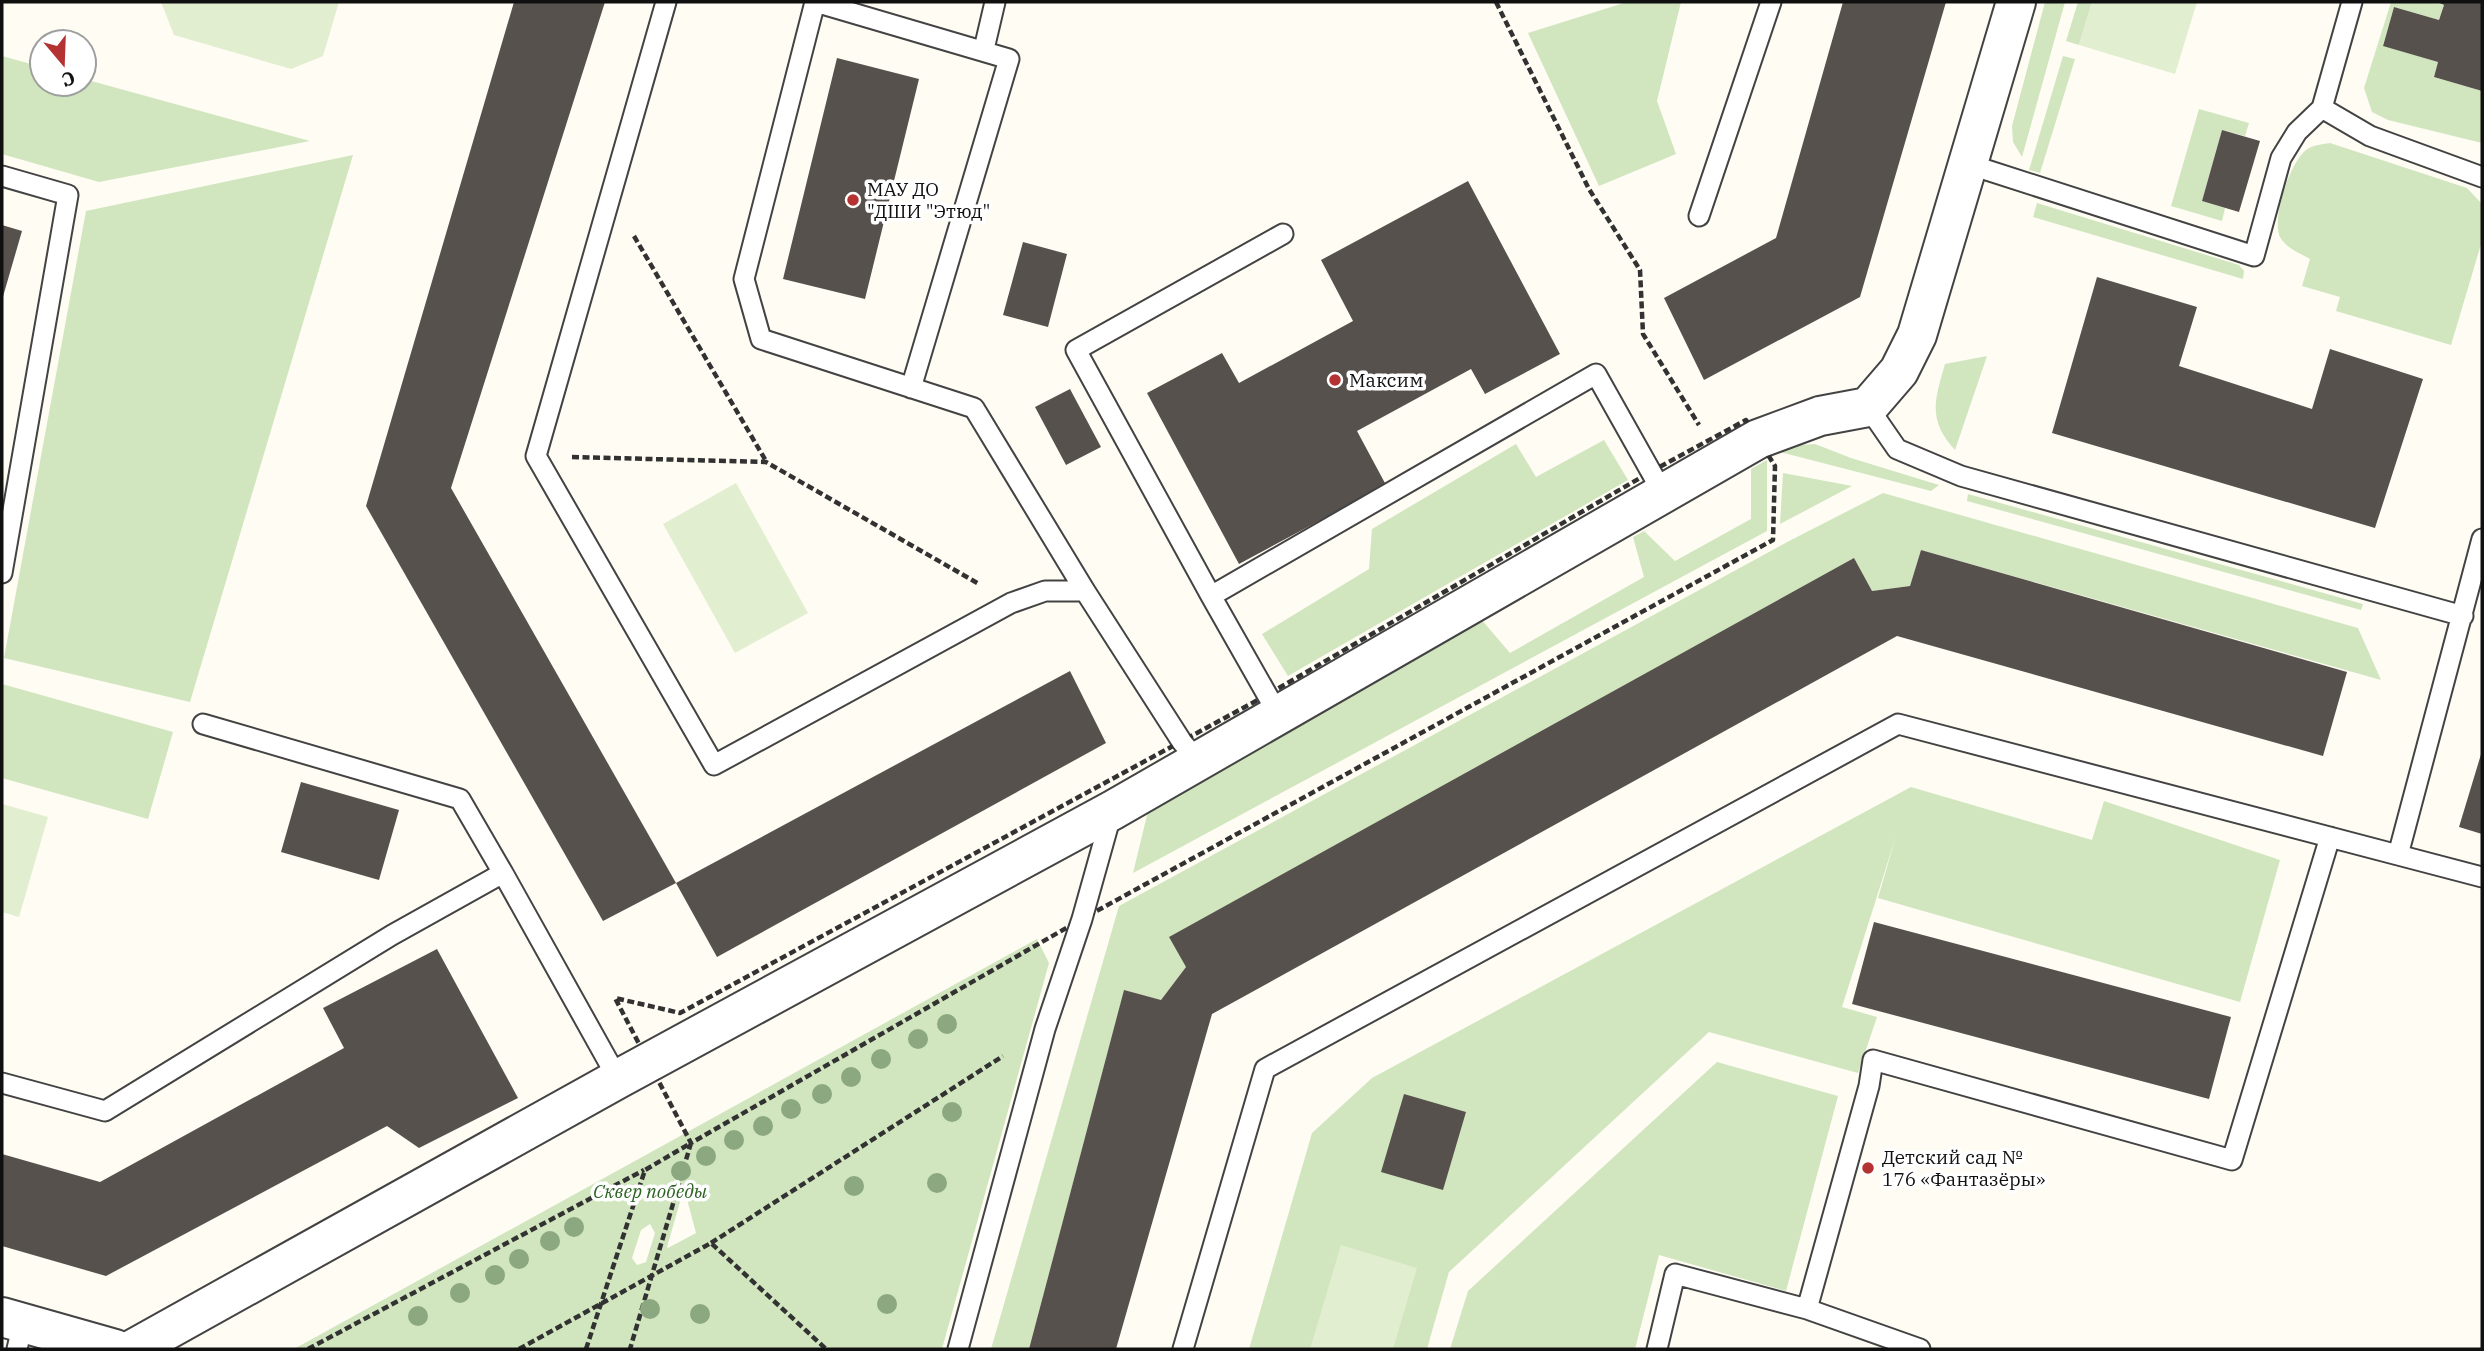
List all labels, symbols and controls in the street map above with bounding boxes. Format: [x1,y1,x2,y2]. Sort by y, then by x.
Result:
north arrow [28,28,98,98]
text: С [59,66,78,92]
place label: МАУ ДО "ДШИ "Этюд" [867,177,991,223]
marker: МАУ ДО "ДШИ "Этюд" [845,192,861,208]
place label: Максим [1349,368,1423,392]
marker: Максим [1327,372,1343,388]
place label: Детский сад № 176 «Фантазёры» [1882,1145,2045,1191]
marker: Детский сад № 176 «Фантазёры» [1860,1160,1876,1176]
park label: Сквер победы [593,1179,708,1203]

